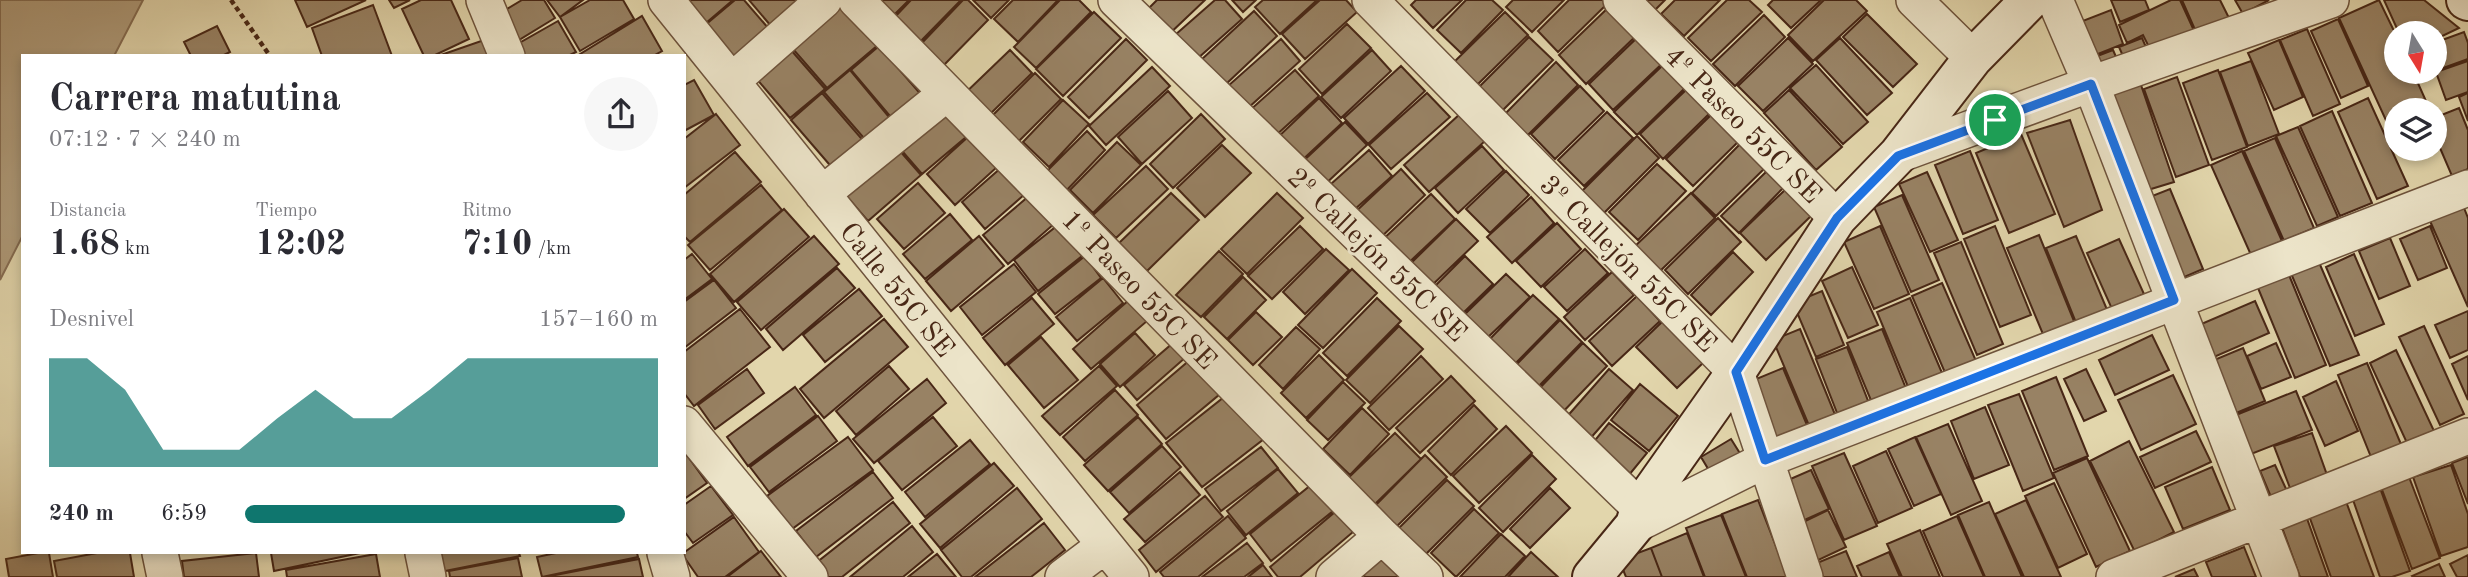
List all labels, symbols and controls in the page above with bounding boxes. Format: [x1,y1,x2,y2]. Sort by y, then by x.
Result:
north arrow [2384,21,2446,84]
map controls [2384,21,2447,161]
street label: 4º Paseo 55C SE [1658,42,1826,210]
button: share [584,77,658,151]
text: Carrera matutina [49,81,341,119]
pin [1965,90,2025,150]
button: layers [2384,98,2447,161]
icon: arrive [1976,101,2014,139]
text: 07:12 · 7 × 240 m [49,128,241,151]
street label: 2º Callejón 55C SE [1281,164,1471,349]
street label: 3º Callejón 55C SE [1533,171,1721,359]
text: Distancia [49,202,126,221]
text: Tiempo [255,202,317,221]
text: Ritmo [462,202,512,221]
street label: 1º Paseo 55C SE [1055,206,1220,376]
street label: Calle 55C SE [833,218,958,364]
text: 1.68 [49,227,120,262]
text: 12:02 [255,227,346,262]
text: 7:10 [462,227,532,262]
text: km [120,240,150,259]
text: /km [532,240,571,259]
text: Desnivel [49,308,134,331]
text: 157–160 m [539,308,658,331]
text: 240 m [49,502,114,525]
text: 6:59 [161,502,207,525]

